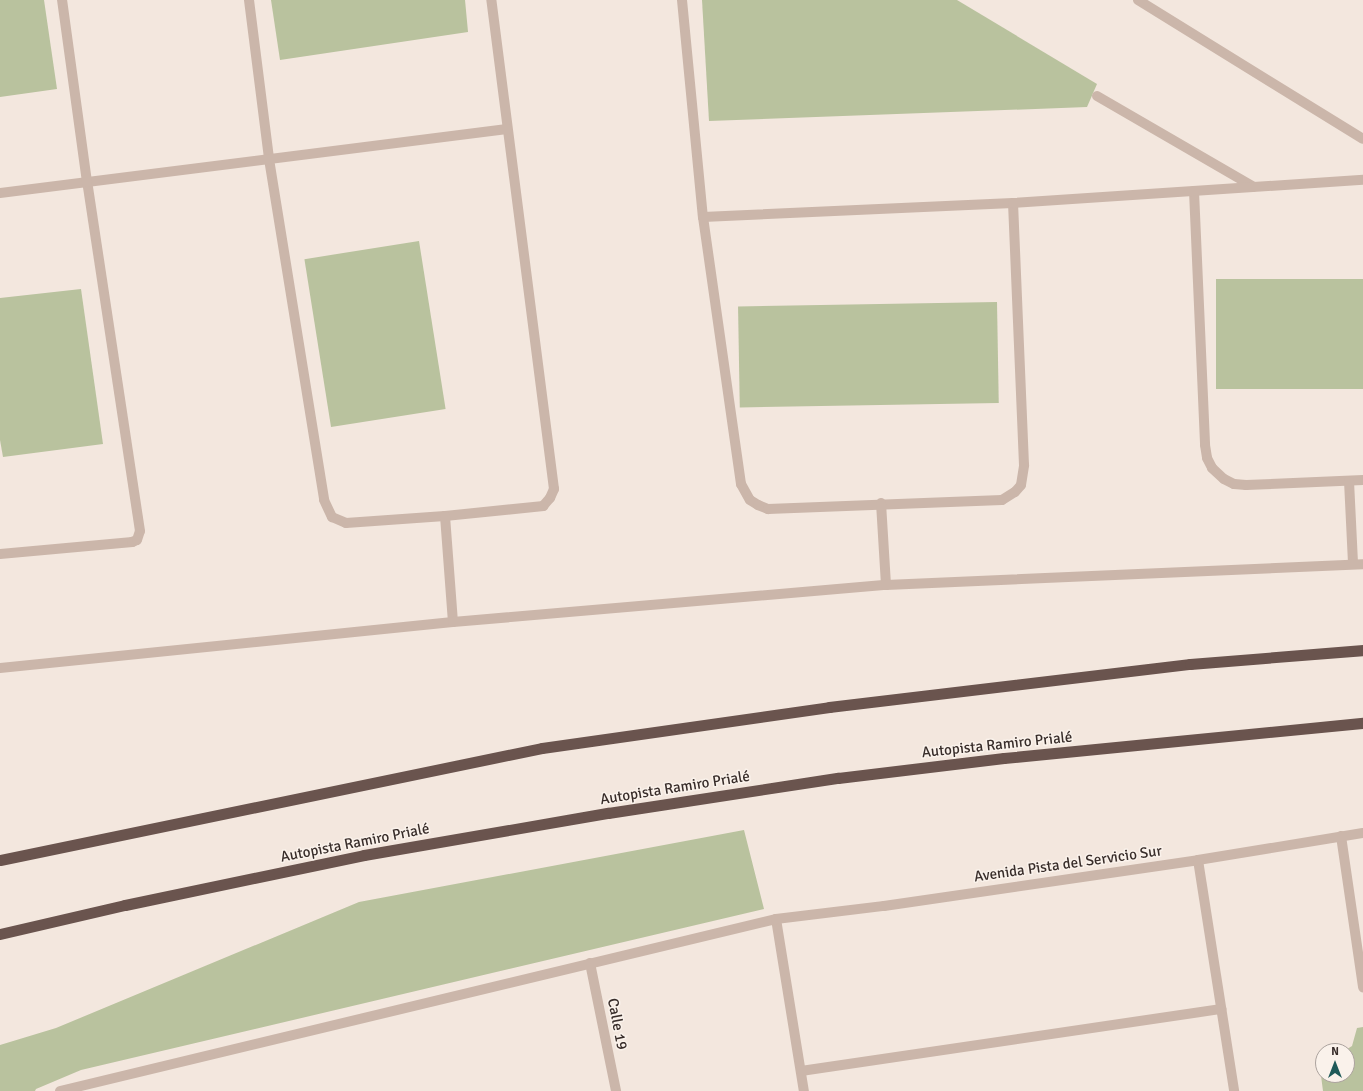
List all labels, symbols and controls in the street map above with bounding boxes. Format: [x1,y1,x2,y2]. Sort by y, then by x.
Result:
street label: Autopista Ramiro Prialé [921,728,1073,762]
street label: Autopista Ramiro Prialé [599,767,751,809]
street label: Autopista Ramiro Prialé [279,820,431,866]
street label: Avenida Pista del Servicio Sur [973,842,1163,886]
street label: Calle 19 [603,997,631,1051]
north arrow [1315,1043,1355,1083]
text: N [1331,1045,1339,1058]

